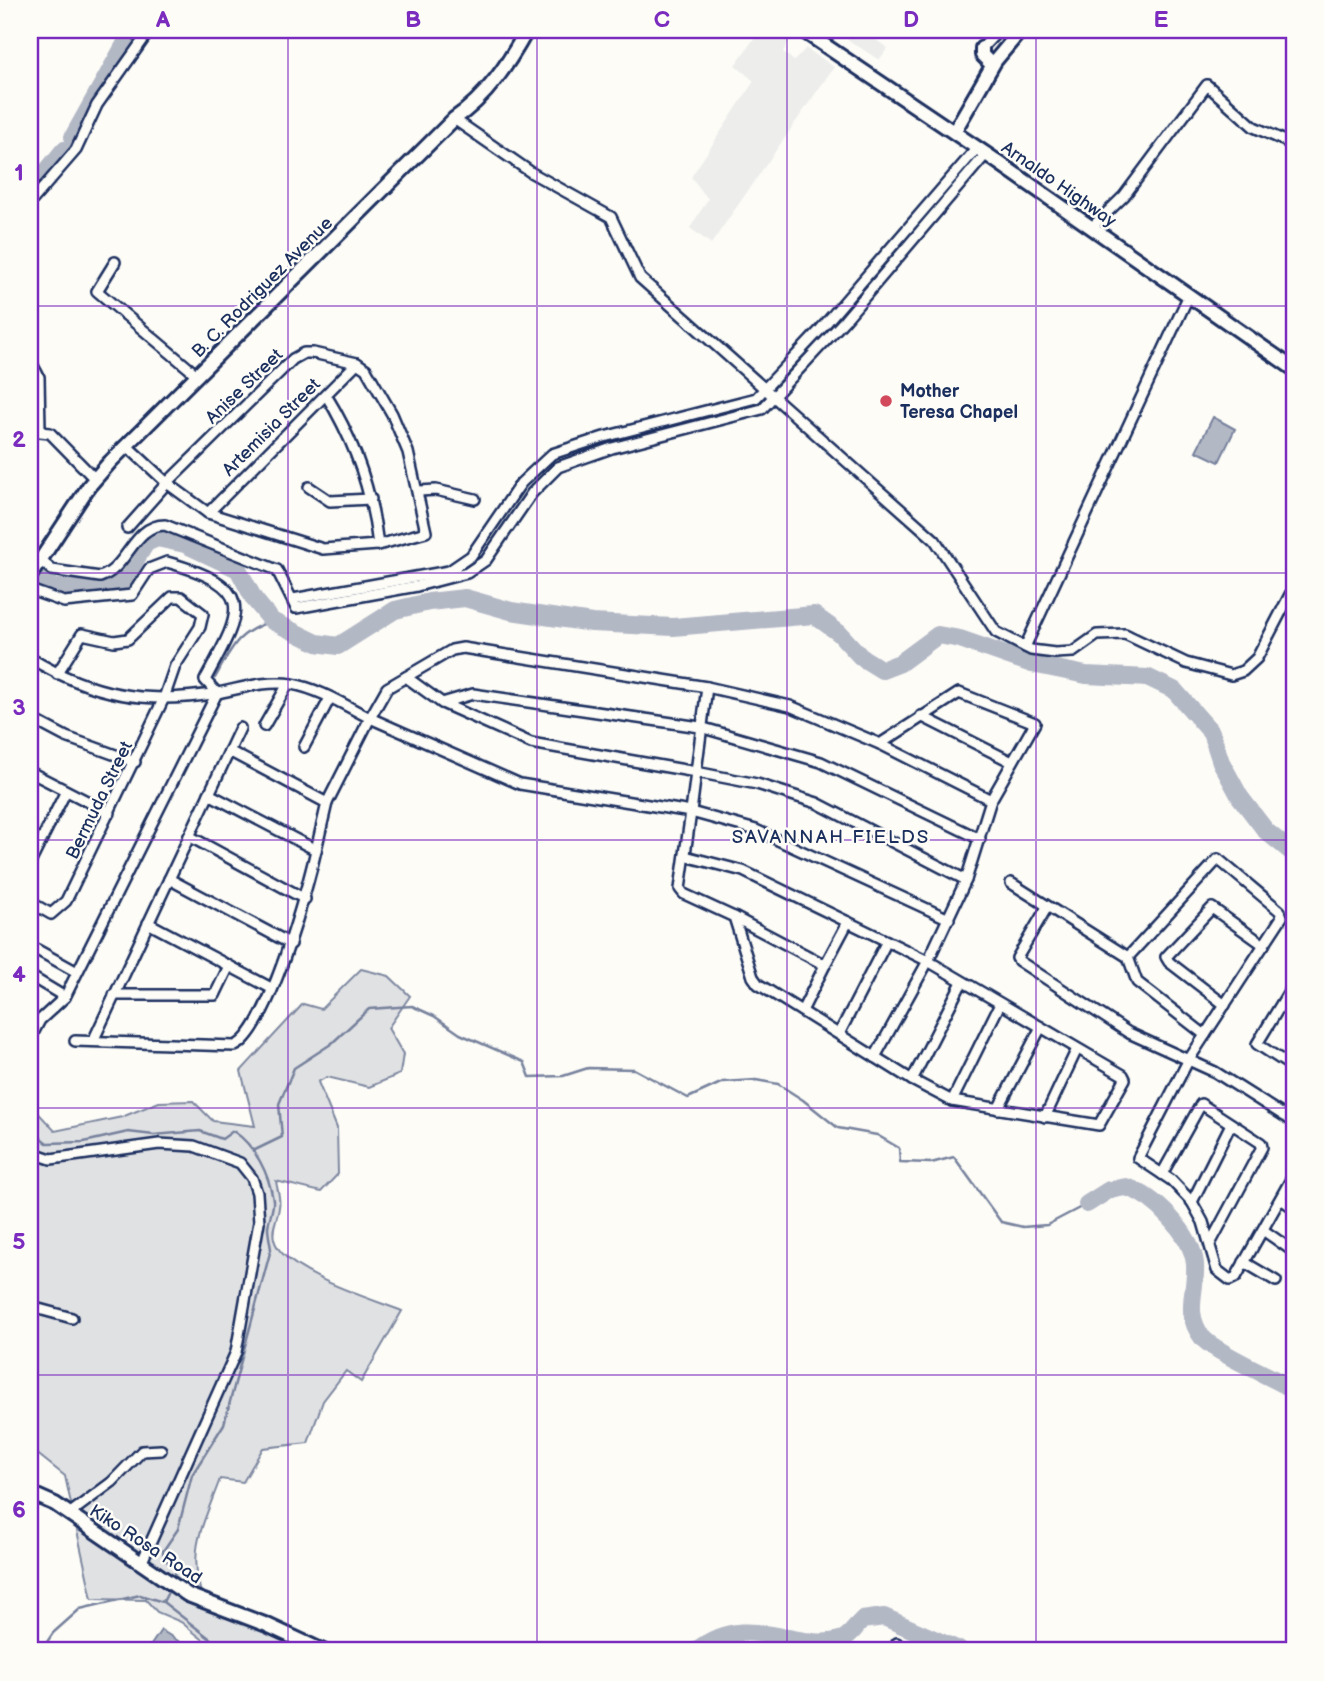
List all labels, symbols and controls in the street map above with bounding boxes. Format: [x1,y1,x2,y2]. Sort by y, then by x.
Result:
text: A [155,6,171,34]
text: B [405,6,421,34]
text: C [654,6,670,34]
text: D [903,6,919,34]
text: E [1154,6,1169,34]
street label: Arnaldo Highway [997,137,1121,232]
text: 1 [14,159,24,187]
street label: B. C. Rodriguez Avenue [188,212,337,362]
street label: Anise Street [201,344,288,428]
street label: Artemisia Street [218,374,325,481]
place label: Mother Teresa Chapel [900,381,1018,423]
marker: Mother Teresa Chapel [878,393,894,409]
text: 2 [12,426,26,454]
text: 3 [12,694,26,722]
street label: Bermuda Street [62,737,137,863]
district label: SAVANNAH FIELDS [732,826,930,849]
text: 4 [12,961,26,989]
text: 5 [12,1228,26,1256]
text: 6 [12,1496,26,1524]
street label: Kiko Rosa Road [86,1500,206,1589]

